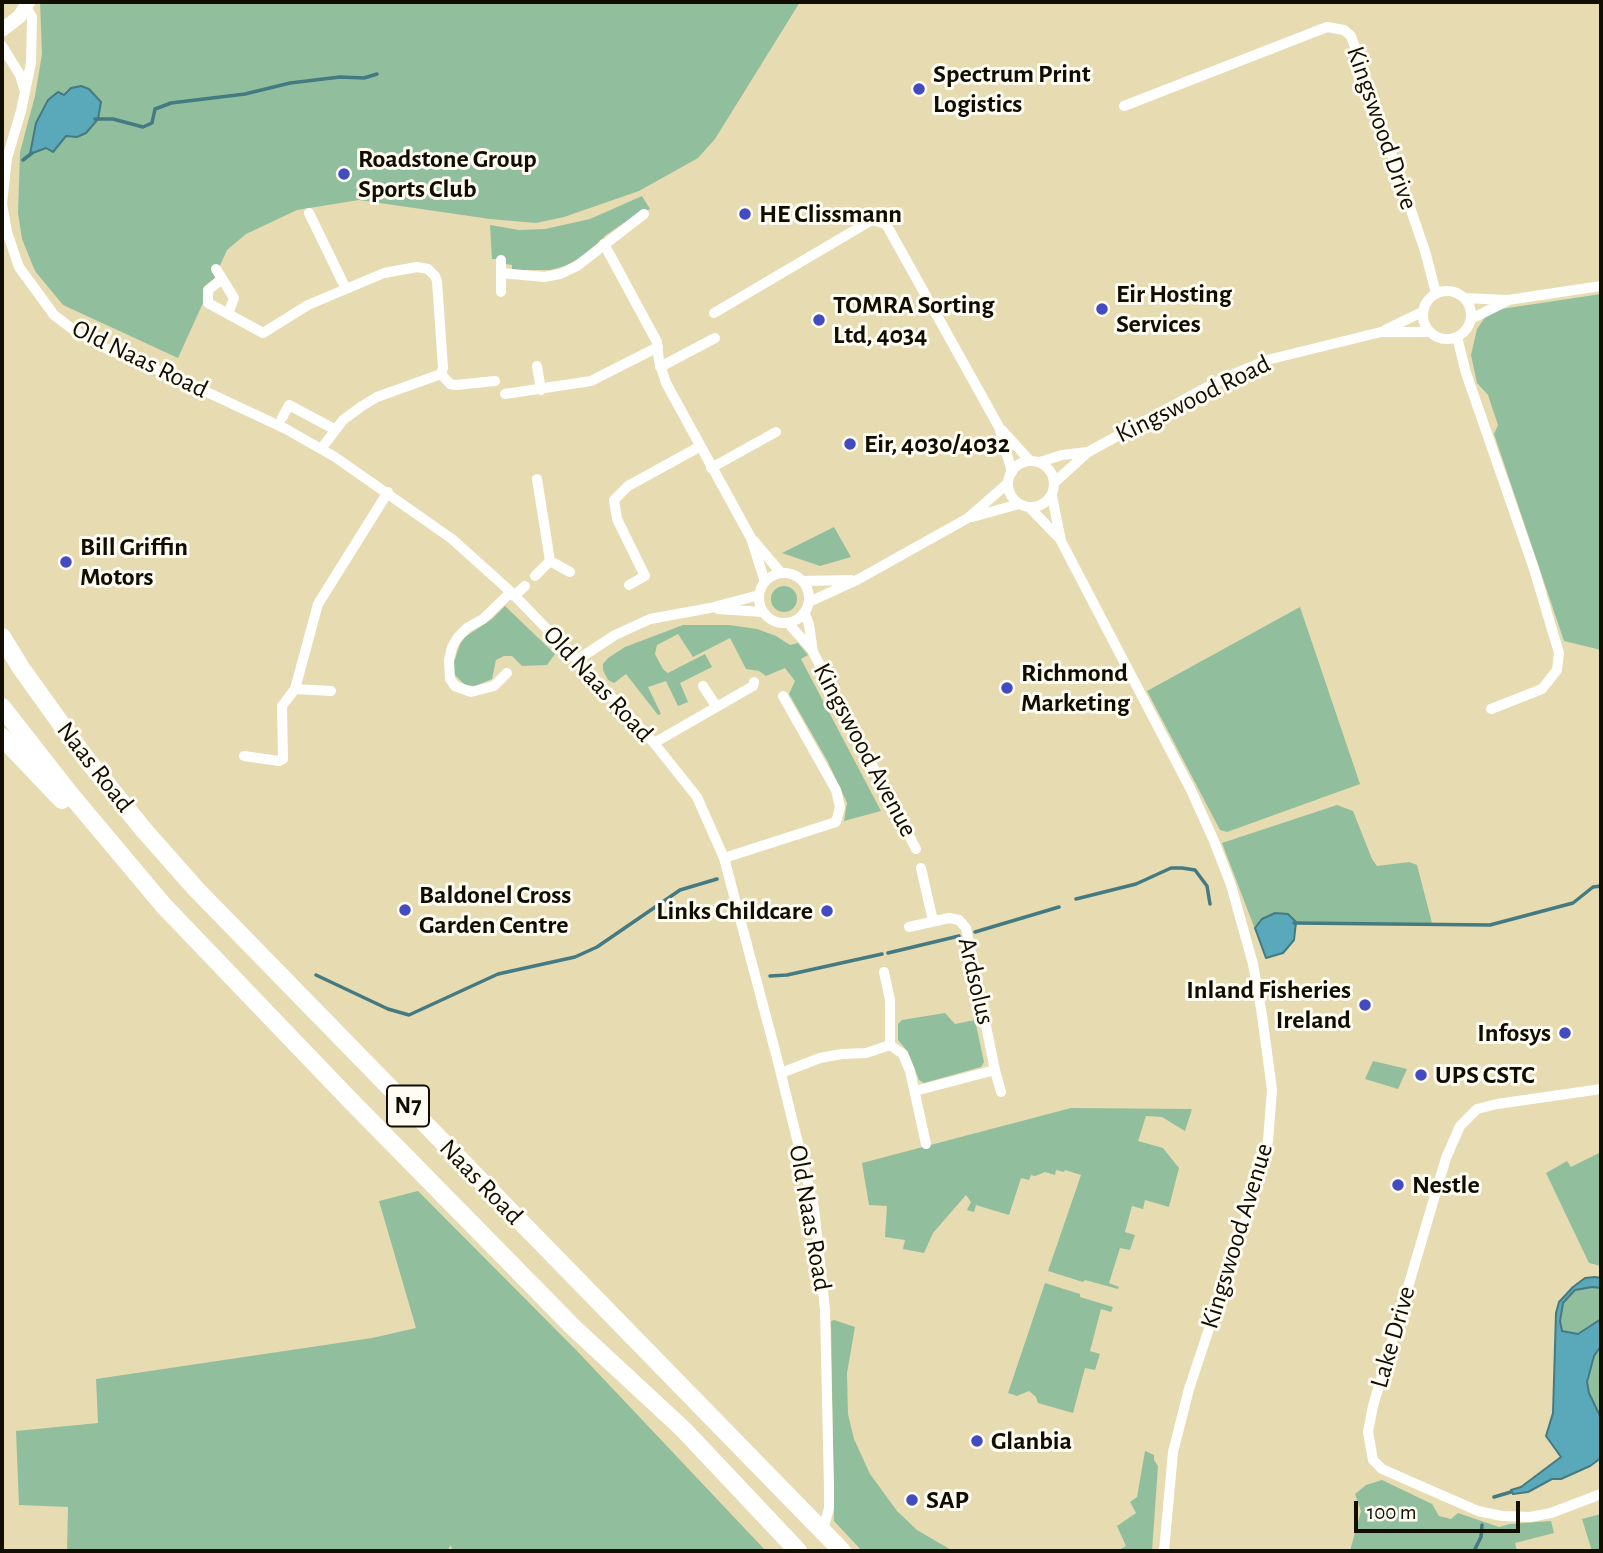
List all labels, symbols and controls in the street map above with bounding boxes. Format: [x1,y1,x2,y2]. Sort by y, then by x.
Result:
street label: Kingswood Drive [1339,42,1425,214]
place label: Spectrum Print Logistics [933,58,1091,119]
marker: Spectrum Print Logistics [911,81,927,97]
place label: Roadstone Group Sports Club [358,143,537,204]
marker: Roadstone Group Sports Club [336,166,352,182]
place label: HE Clissmann [759,198,902,230]
marker: HE Clissmann [737,206,753,222]
place label: Eir Hosting Services [1116,278,1232,340]
place label: TOMRA Sorting Ltd, 4034 [833,289,994,350]
marker: Eir Hosting Services [1094,301,1110,317]
marker: TOMRA Sorting Ltd, 4034 [811,312,827,328]
street label: Old Naas Road [67,313,213,405]
street label: Kingswood Road [1110,348,1276,450]
place label: Eir, 4030/4032 [864,428,1010,460]
marker: Eir, 4030/4032 [842,436,858,452]
place label: Bill Griffin Motors [80,531,188,592]
marker: Bill Griffin Motors [58,554,74,570]
street label: Old Naas Road [536,619,660,749]
place label: Richmond Marketing [1021,657,1130,718]
street label: Kingswood Avenue [806,658,924,842]
marker: Richmond Marketing [999,680,1015,696]
street label: Naas Road [50,715,140,819]
place label: Baldonel Cross Garden Centre [419,879,571,940]
place label: Links Childcare [656,895,813,927]
marker: Baldonel Cross Garden Centre [397,902,413,918]
marker: Links Childcare [819,903,835,919]
street label: Ardsolus [951,934,1001,1028]
place label: Inland Fisheries Ireland [1186,974,1351,1036]
marker: Inland Fisheries Ireland [1357,997,1373,1013]
place label: Infosys [1477,1017,1551,1049]
marker: Infosys [1557,1025,1573,1041]
place label: UPS CSTC [1435,1059,1535,1091]
marker: UPS CSTC [1413,1067,1429,1083]
road number: N7 [387,1086,429,1126]
street label: Naas Road [433,1133,529,1231]
street label: Kingswood Avenue [1194,1139,1280,1333]
street label: Old Naas Road [782,1143,838,1293]
place label: Nestle [1412,1169,1480,1201]
marker: Nestle [1390,1177,1406,1193]
street label: Lake Drive [1364,1282,1422,1392]
place label: Glanbia [991,1425,1072,1457]
marker: Glanbia [969,1433,985,1449]
place label: SAP [926,1484,969,1516]
scale bar [1358,1486,1524,1530]
marker: SAP [904,1492,920,1508]
text: 100 m [1367,1502,1417,1523]

